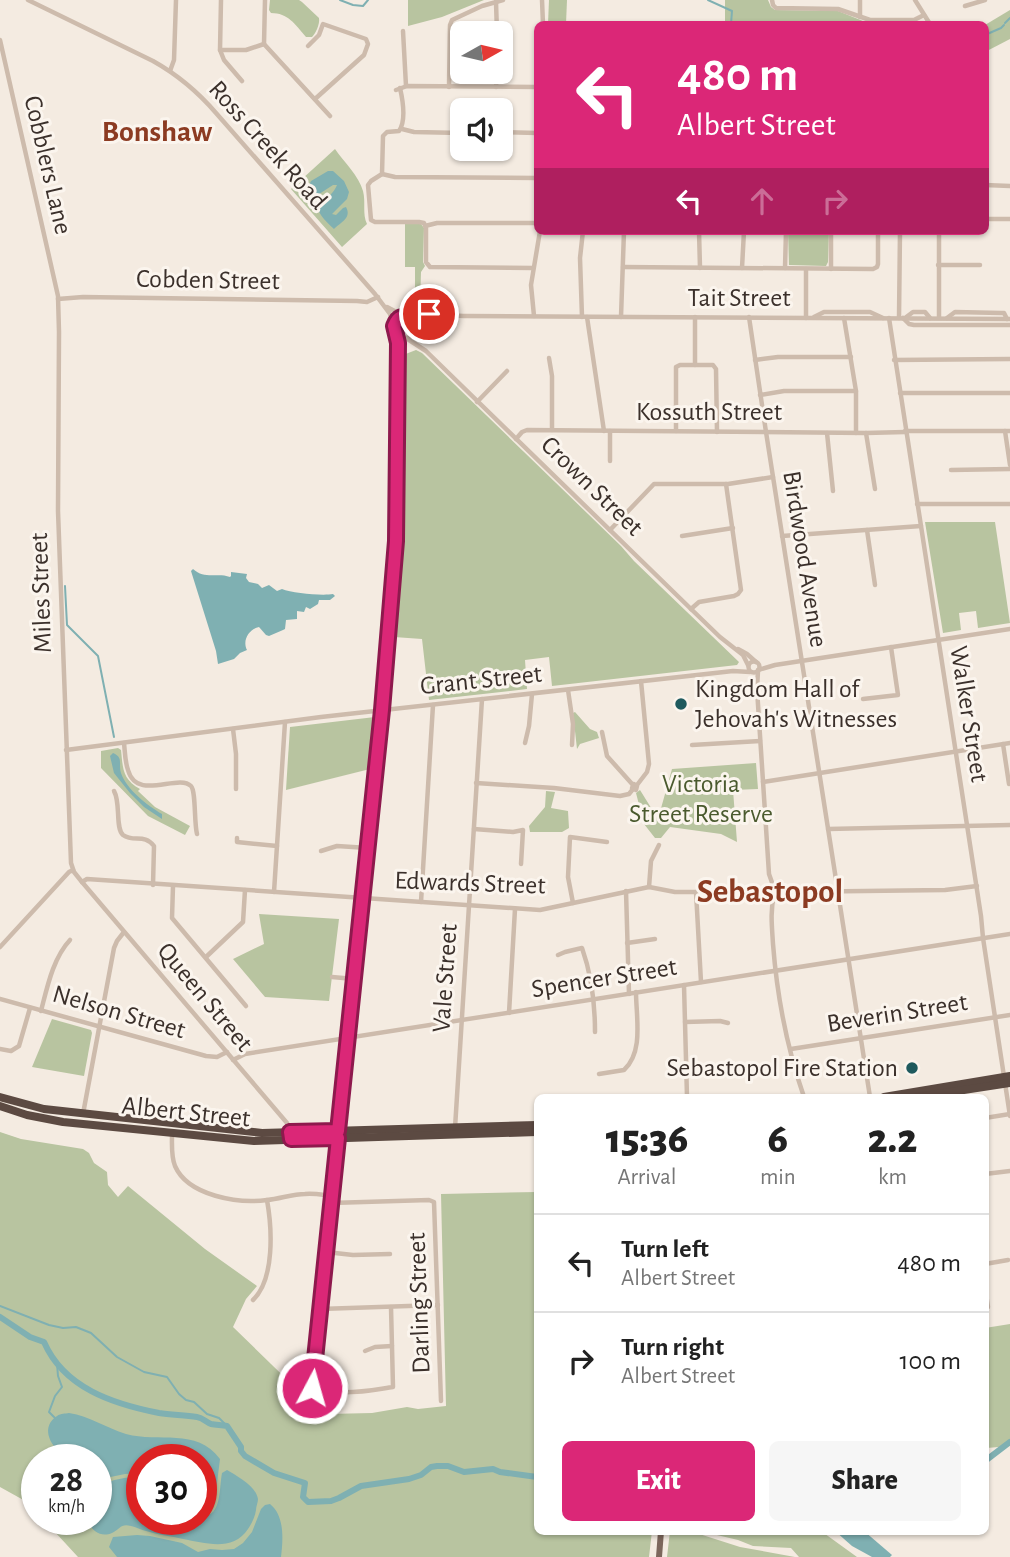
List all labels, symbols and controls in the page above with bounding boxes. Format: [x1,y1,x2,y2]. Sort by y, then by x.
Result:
north arrow [450,21,513,84]
map controls [450,21,513,161]
icon: left [562,49,653,140]
text: 480 m [677,51,798,100]
street label: Ross Creek Road [204,76,332,214]
street label: Cobblers Lane [19,93,77,237]
button: sound [450,98,513,161]
text: Albert Street [677,109,836,141]
district label: Bonshaw [102,117,212,147]
icon: left [670,182,708,220]
icon: ahead [743,182,781,220]
icon: right [816,182,854,220]
street label: Cobden Street [136,266,280,294]
pin [399,284,459,344]
street label: Tait Street [687,285,791,311]
icon: arrive [410,295,448,333]
street label: Kossuth Street [636,399,782,425]
street label: Crown Street [536,431,648,541]
street label: Birdwood Avenue [778,469,832,649]
street label: Miles Street [26,532,56,654]
street label: Walker Street [945,644,993,784]
street label: Grant Street [419,661,543,699]
place label: Kingdom Hall of Jehovah's Witnesses [695,676,897,732]
marker: Kingdom Hall of Jehovah's Witnesses [673,696,689,712]
park label: Victoria Street Reserve [629,771,773,827]
street label: Edwards Street [394,867,546,899]
district label: Sebastopol [697,876,843,909]
street label: Vale Street [428,923,462,1033]
street label: Queen Street [152,938,258,1056]
street label: Spencer Street [529,954,679,1002]
street label: Nelson Street [50,981,188,1043]
street label: Beverin Street [825,989,969,1037]
place label: Sebastopol Fire Station [667,1055,898,1081]
marker: Sebastopol Fire Station [904,1060,920,1076]
street label: Albert Street [120,1092,252,1132]
text: 15:36 [606,1118,688,1160]
text: 6 [768,1118,788,1160]
text: 2.2 [867,1118,917,1160]
text: Arrival [617,1166,677,1189]
text: min [760,1166,796,1189]
text: km [878,1166,907,1189]
street label: Darling Street [404,1232,434,1374]
text: Turn left [621,1236,709,1262]
icon: left [562,1244,600,1282]
text: 480 m [897,1250,961,1276]
text: Albert Street [621,1267,735,1290]
text: Turn right [621,1334,724,1360]
icon: right [562,1342,600,1380]
text: 100 m [900,1348,961,1374]
position arrow [275,1351,349,1425]
text: Albert Street [621,1365,735,1388]
button: Exit [562,1441,755,1521]
button: Share [769,1441,961,1521]
speed limit sign: 30 [126,1444,217,1535]
text: 28 [50,1463,83,1498]
text: km/h [48,1498,85,1516]

